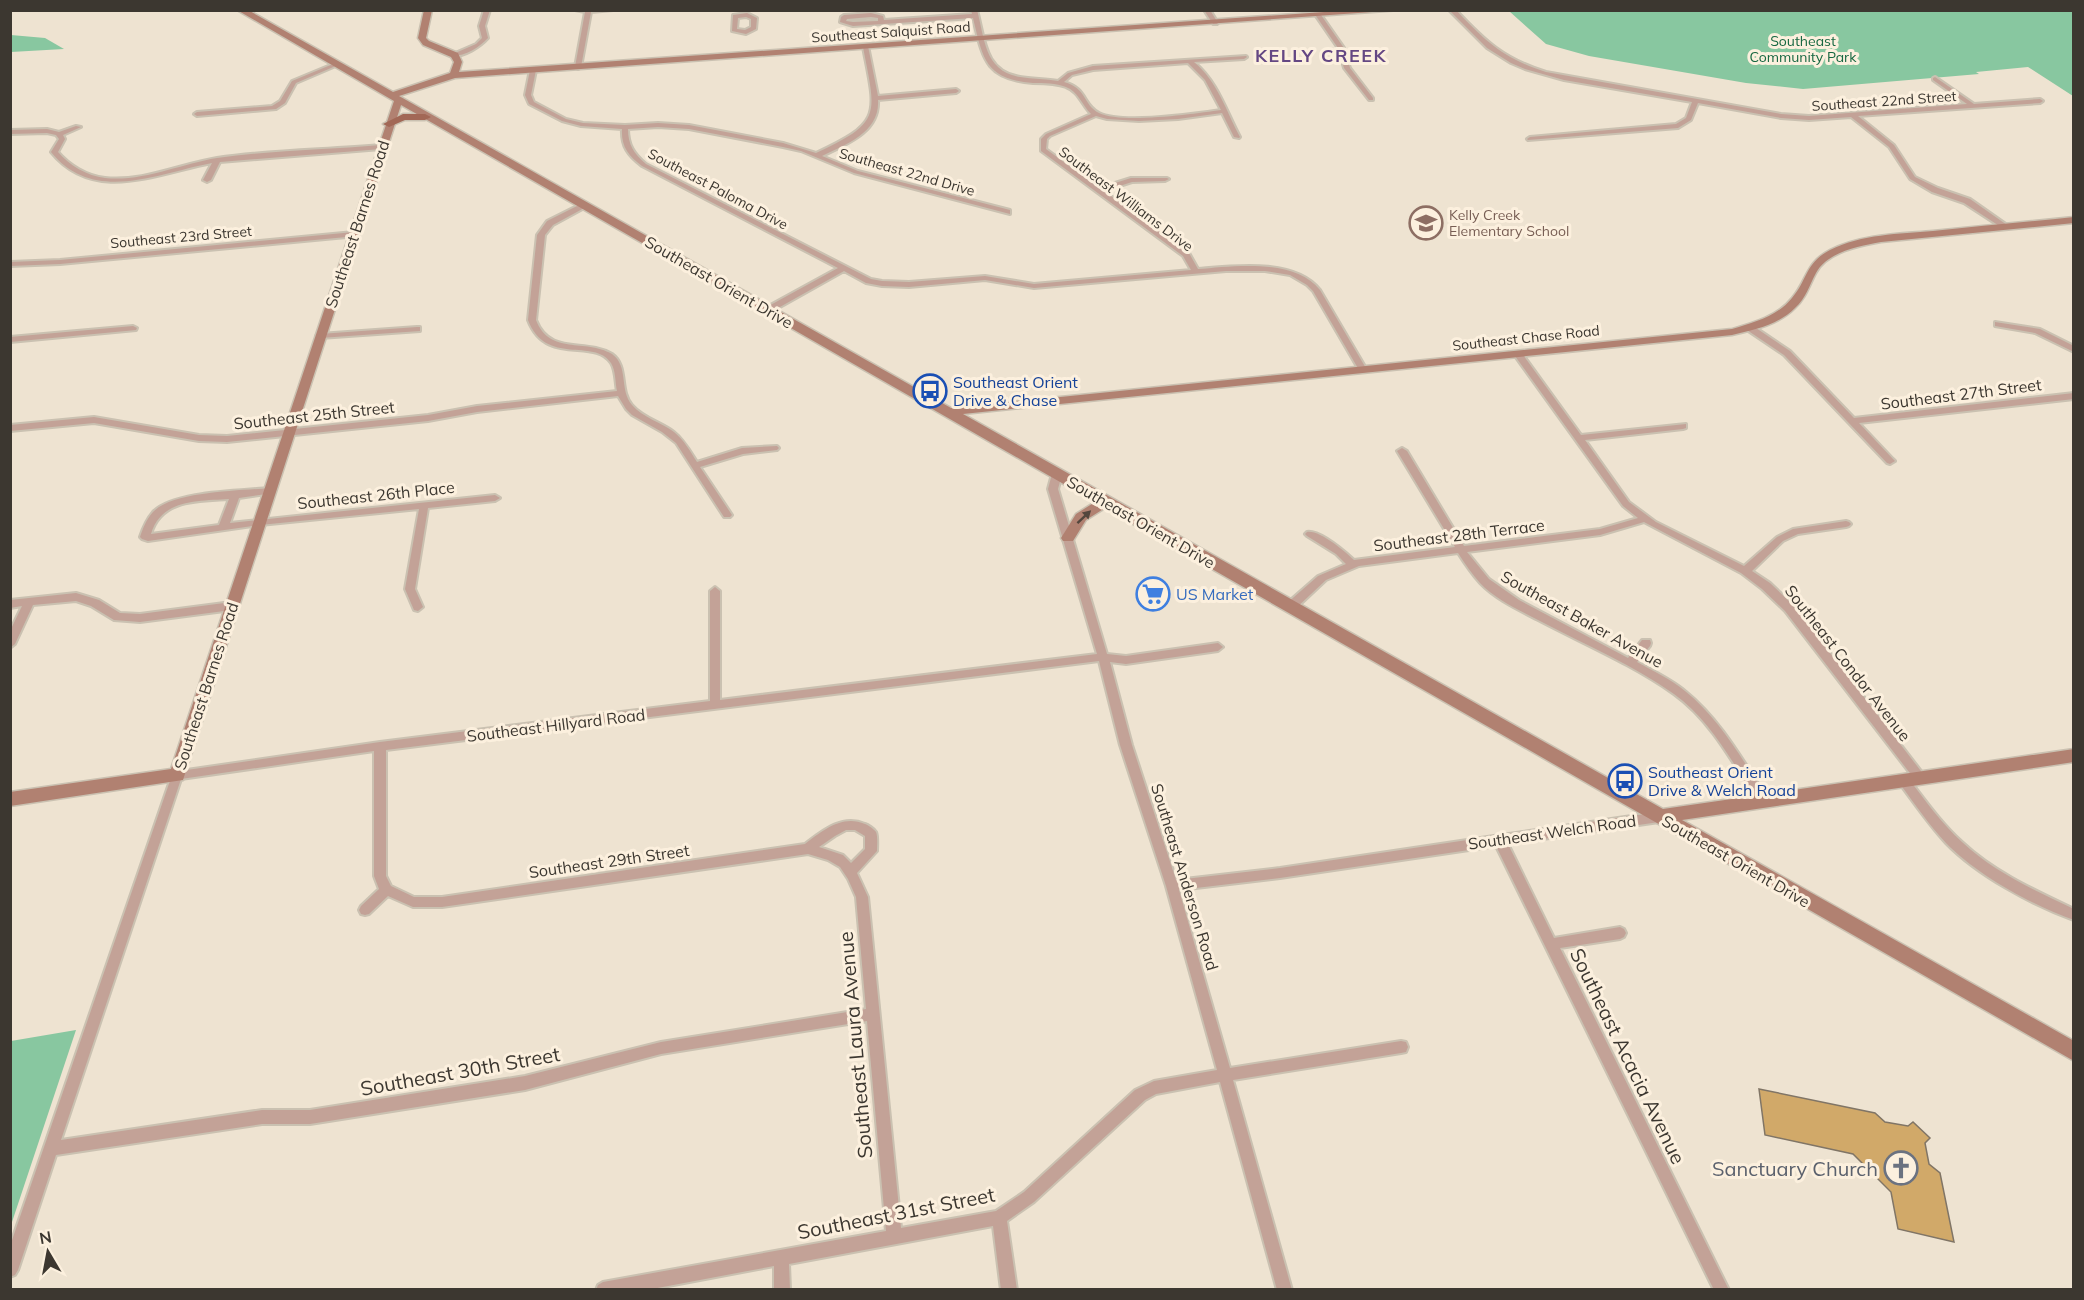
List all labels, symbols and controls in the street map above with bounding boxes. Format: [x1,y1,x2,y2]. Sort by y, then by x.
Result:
street label: Southeast Salquist Road [811,17,971,47]
park label: Southeast Community Park [1750,32,1857,66]
district label: KELLY CREEK [1255,44,1387,67]
street label: Southeast 22nd Street [1811,87,1957,115]
street label: Southeast Barnes Road [320,138,394,310]
street label: Southeast Williams Drive [1055,143,1197,255]
street label: Southeast Paloma Drive [645,144,791,234]
street label: Southeast 22nd Drive [837,144,977,200]
school or university icon: Kelly Creek Elementary School [1408,205,1444,241]
place label: Kelly Creek Elementary School [1449,206,1569,240]
street label: Southeast 23rd Street [110,222,253,252]
street label: Southeast Orient Drive [641,231,797,333]
street label: Southeast Chase Road [1451,321,1601,355]
place label: Southeast Orient Drive & Chase [953,372,1078,410]
bus stop icon: Southeast Orient Drive & Chase [912,373,948,409]
street label: Southeast 27th Street [1879,374,2043,414]
street label: Southeast 25th Street [232,397,396,433]
street label: Southeast Orient Drive [1063,471,1219,573]
street label: Southeast 26th Place [296,477,456,513]
one-way arrow [1077,510,1092,524]
street label: Southeast 28th Terrace [1372,515,1546,555]
street label: Southeast Baker Avenue [1497,566,1667,672]
supermarket icon: US Market [1135,576,1171,612]
street label: Southeast Condor Avenue [1781,581,1915,745]
place label: US Market [1176,584,1254,604]
street label: Southeast Barnes Road [169,600,243,772]
street label: Southeast Hillyard Road [466,704,646,746]
place label: Southeast Orient Drive & Welch Road [1648,762,1796,800]
bus stop icon: Southeast Orient Drive & Welch Road [1607,763,1643,799]
street label: Southeast Anderson Road [1147,781,1223,973]
street label: Southeast Welch Road [1467,810,1637,854]
street label: Southeast Orient Drive [1658,810,1814,912]
street label: Southeast 29th Street [527,840,691,882]
street label: Southeast Laura Avenue [833,931,877,1159]
street label: Southeast Acacia Avenue [1565,944,1691,1168]
street label: Southeast 30th Street [358,1041,562,1101]
church icon: Sanctuary Church [1883,1150,1919,1186]
place label: Sanctuary Church [1712,1156,1878,1181]
street label: Southeast 31st Street [795,1182,997,1244]
north arrow [18,1222,78,1282]
text: N [38,1226,53,1248]

